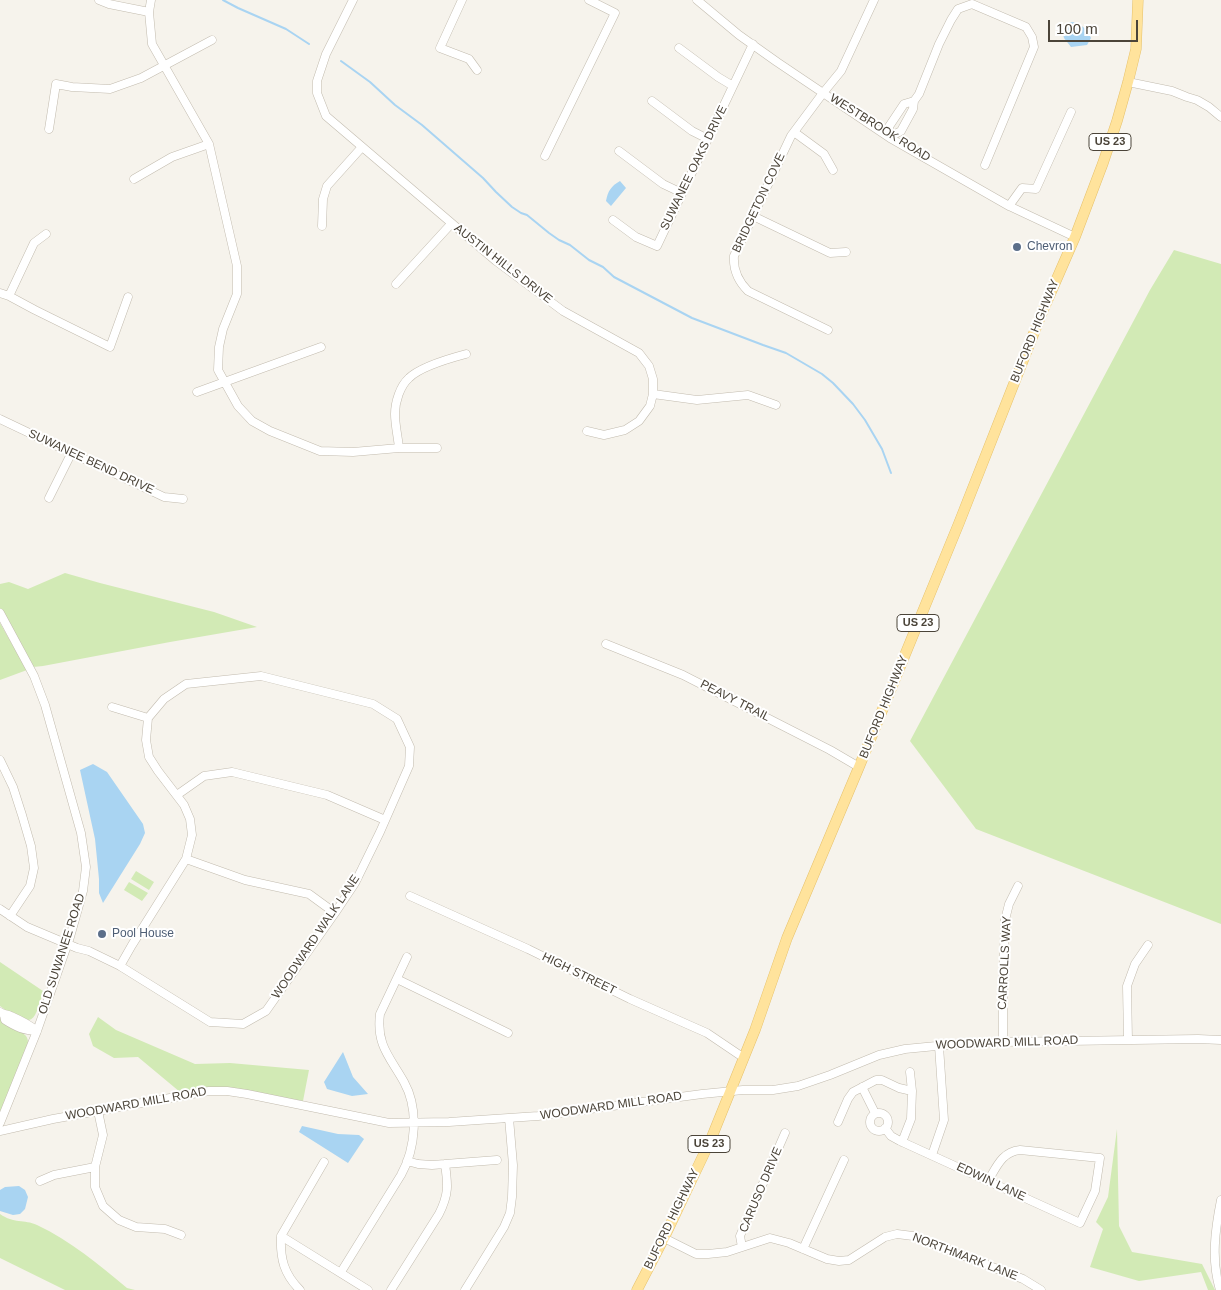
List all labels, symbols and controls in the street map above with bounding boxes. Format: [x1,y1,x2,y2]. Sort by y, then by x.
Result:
scale bar [1051,10,1141,42]
text: 100 m [1056,20,1098,37]
street label: WESTBROOK ROAD [827,91,933,165]
street label: SUWANEE OAKS DRIVE [658,103,730,233]
road number: US 23 [1089,134,1131,150]
street label: BRIDGETON COVE [730,151,788,255]
street label: AUSTIN HILLS DRIVE [451,221,555,307]
place label: Chevron [1027,240,1072,254]
marker: Chevron [1011,241,1023,253]
street label: BUFORD HIGHWAY [1008,277,1062,385]
street label: SUWANEE BEND DRIVE [26,427,156,497]
road number: US 23 [897,614,939,632]
street label: BUFORD HIGHWAY [857,653,911,761]
street label: PEAVY TRAIL [698,677,772,725]
street label: WOODWARD WALK LANE [269,872,363,1002]
street label: OLD SUWANEE ROAD [36,892,88,1016]
street label: CARROLLS WAY [995,916,1015,1010]
place label: Pool House [112,927,174,941]
marker: Pool House [96,928,108,940]
street label: HIGH STREET [540,950,618,998]
street label: WOODWARD MILL ROAD [935,1033,1079,1053]
street label: WOODWARD MILL ROAD [64,1085,208,1123]
street label: WOODWARD MILL ROAD [539,1089,683,1123]
road number: US 23 [688,1136,730,1152]
street label: CARUSO DRIVE [737,1145,785,1235]
street label: EDWIN LANE [954,1160,1028,1204]
street label: BUFORD HIGHWAY [641,1166,703,1272]
street label: NORTHMARK LANE [910,1230,1020,1284]

